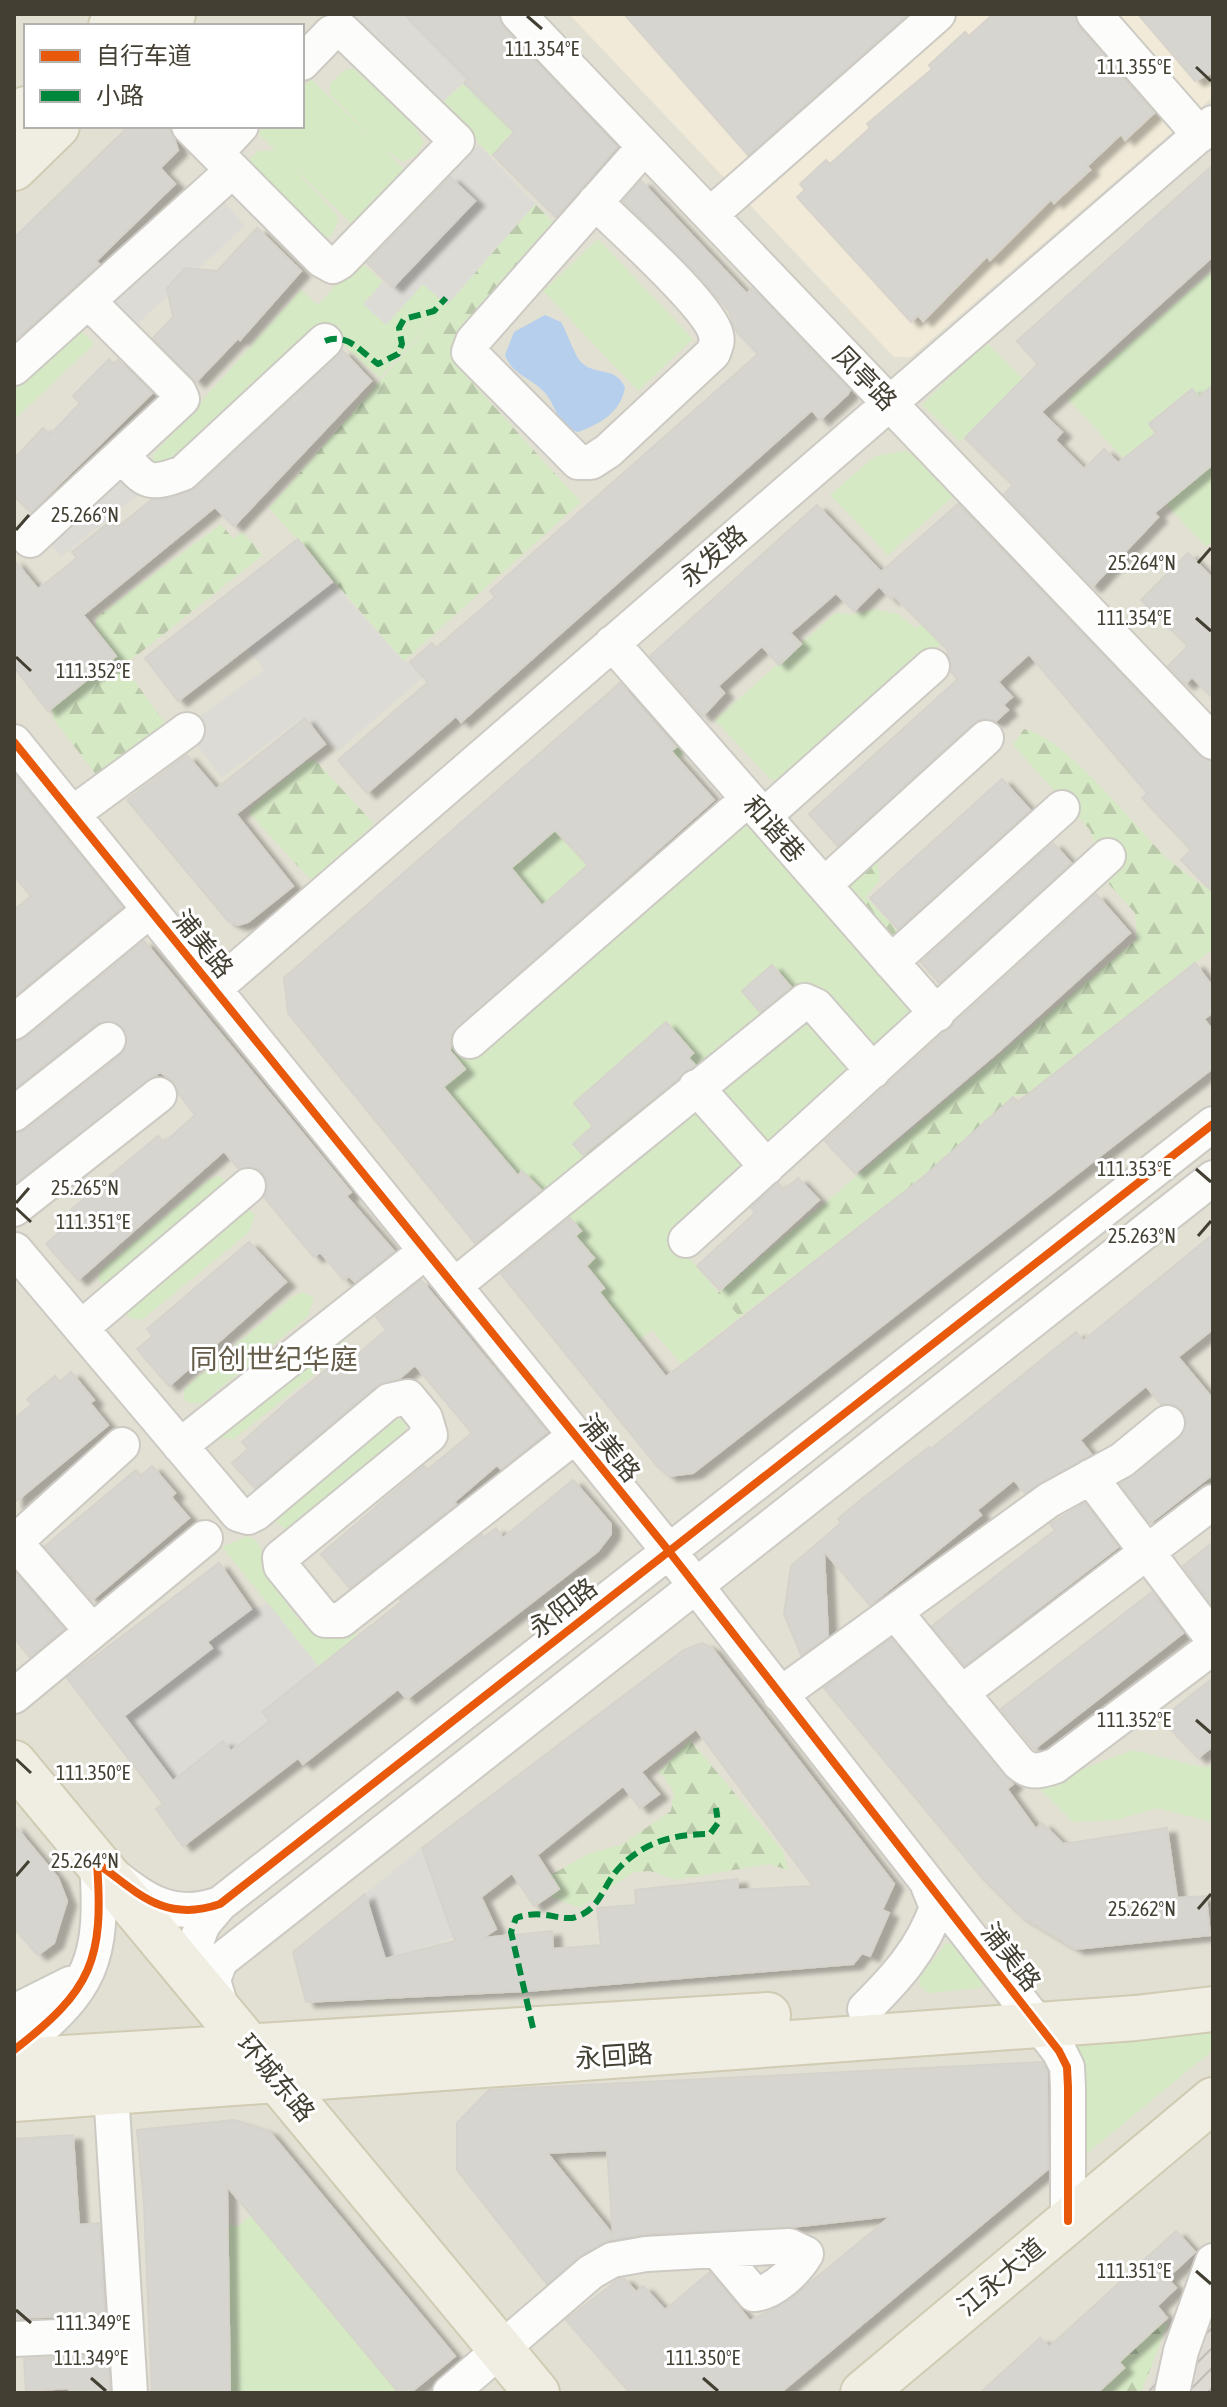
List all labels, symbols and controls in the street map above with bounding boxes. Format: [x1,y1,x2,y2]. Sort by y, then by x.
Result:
legend [24,24,304,128]
text: 111.354°E [505,37,579,60]
text: 自行车道 [96,42,192,69]
text: 111.355°E [1097,55,1171,78]
text: 小路 [96,82,144,109]
street label: 凤亭路 [827,340,903,416]
text: 25.266°N [51,503,119,526]
street label: 永发路 [674,519,752,593]
text: 25.264°N [1108,551,1176,574]
text: 111.354°E [1097,606,1171,629]
text: 111.352°E [56,659,130,682]
street label: 和谐巷 [737,790,811,868]
street label: 浦美路 [167,904,239,984]
text: 111.353°E [1097,1157,1171,1180]
text: 25.265°N [51,1176,119,1199]
text: 111.351°E [56,1210,130,1233]
text: 25.263°N [1108,1224,1176,1247]
district label: 同创世纪华庭 [190,1343,358,1375]
street label: 浦美路 [574,1408,646,1488]
street label: 永阳路 [523,1572,603,1644]
text: 111.352°E [1097,1708,1171,1731]
text: 111.350°E [56,1761,130,1784]
text: 25.264°N [51,1849,119,1872]
text: 25.262°N [1108,1897,1176,1920]
street label: 浦美路 [975,1917,1047,1997]
street label: 环城东路 [231,2029,321,2127]
street label: 永回路 [574,2038,654,2074]
street label: 江永大道 [952,2232,1050,2322]
text: 111.351°E [1097,2259,1171,2282]
text: 111.349°E [56,2311,130,2334]
text: 111.349°E [54,2346,128,2369]
text: 111.350°E [666,2346,740,2369]

